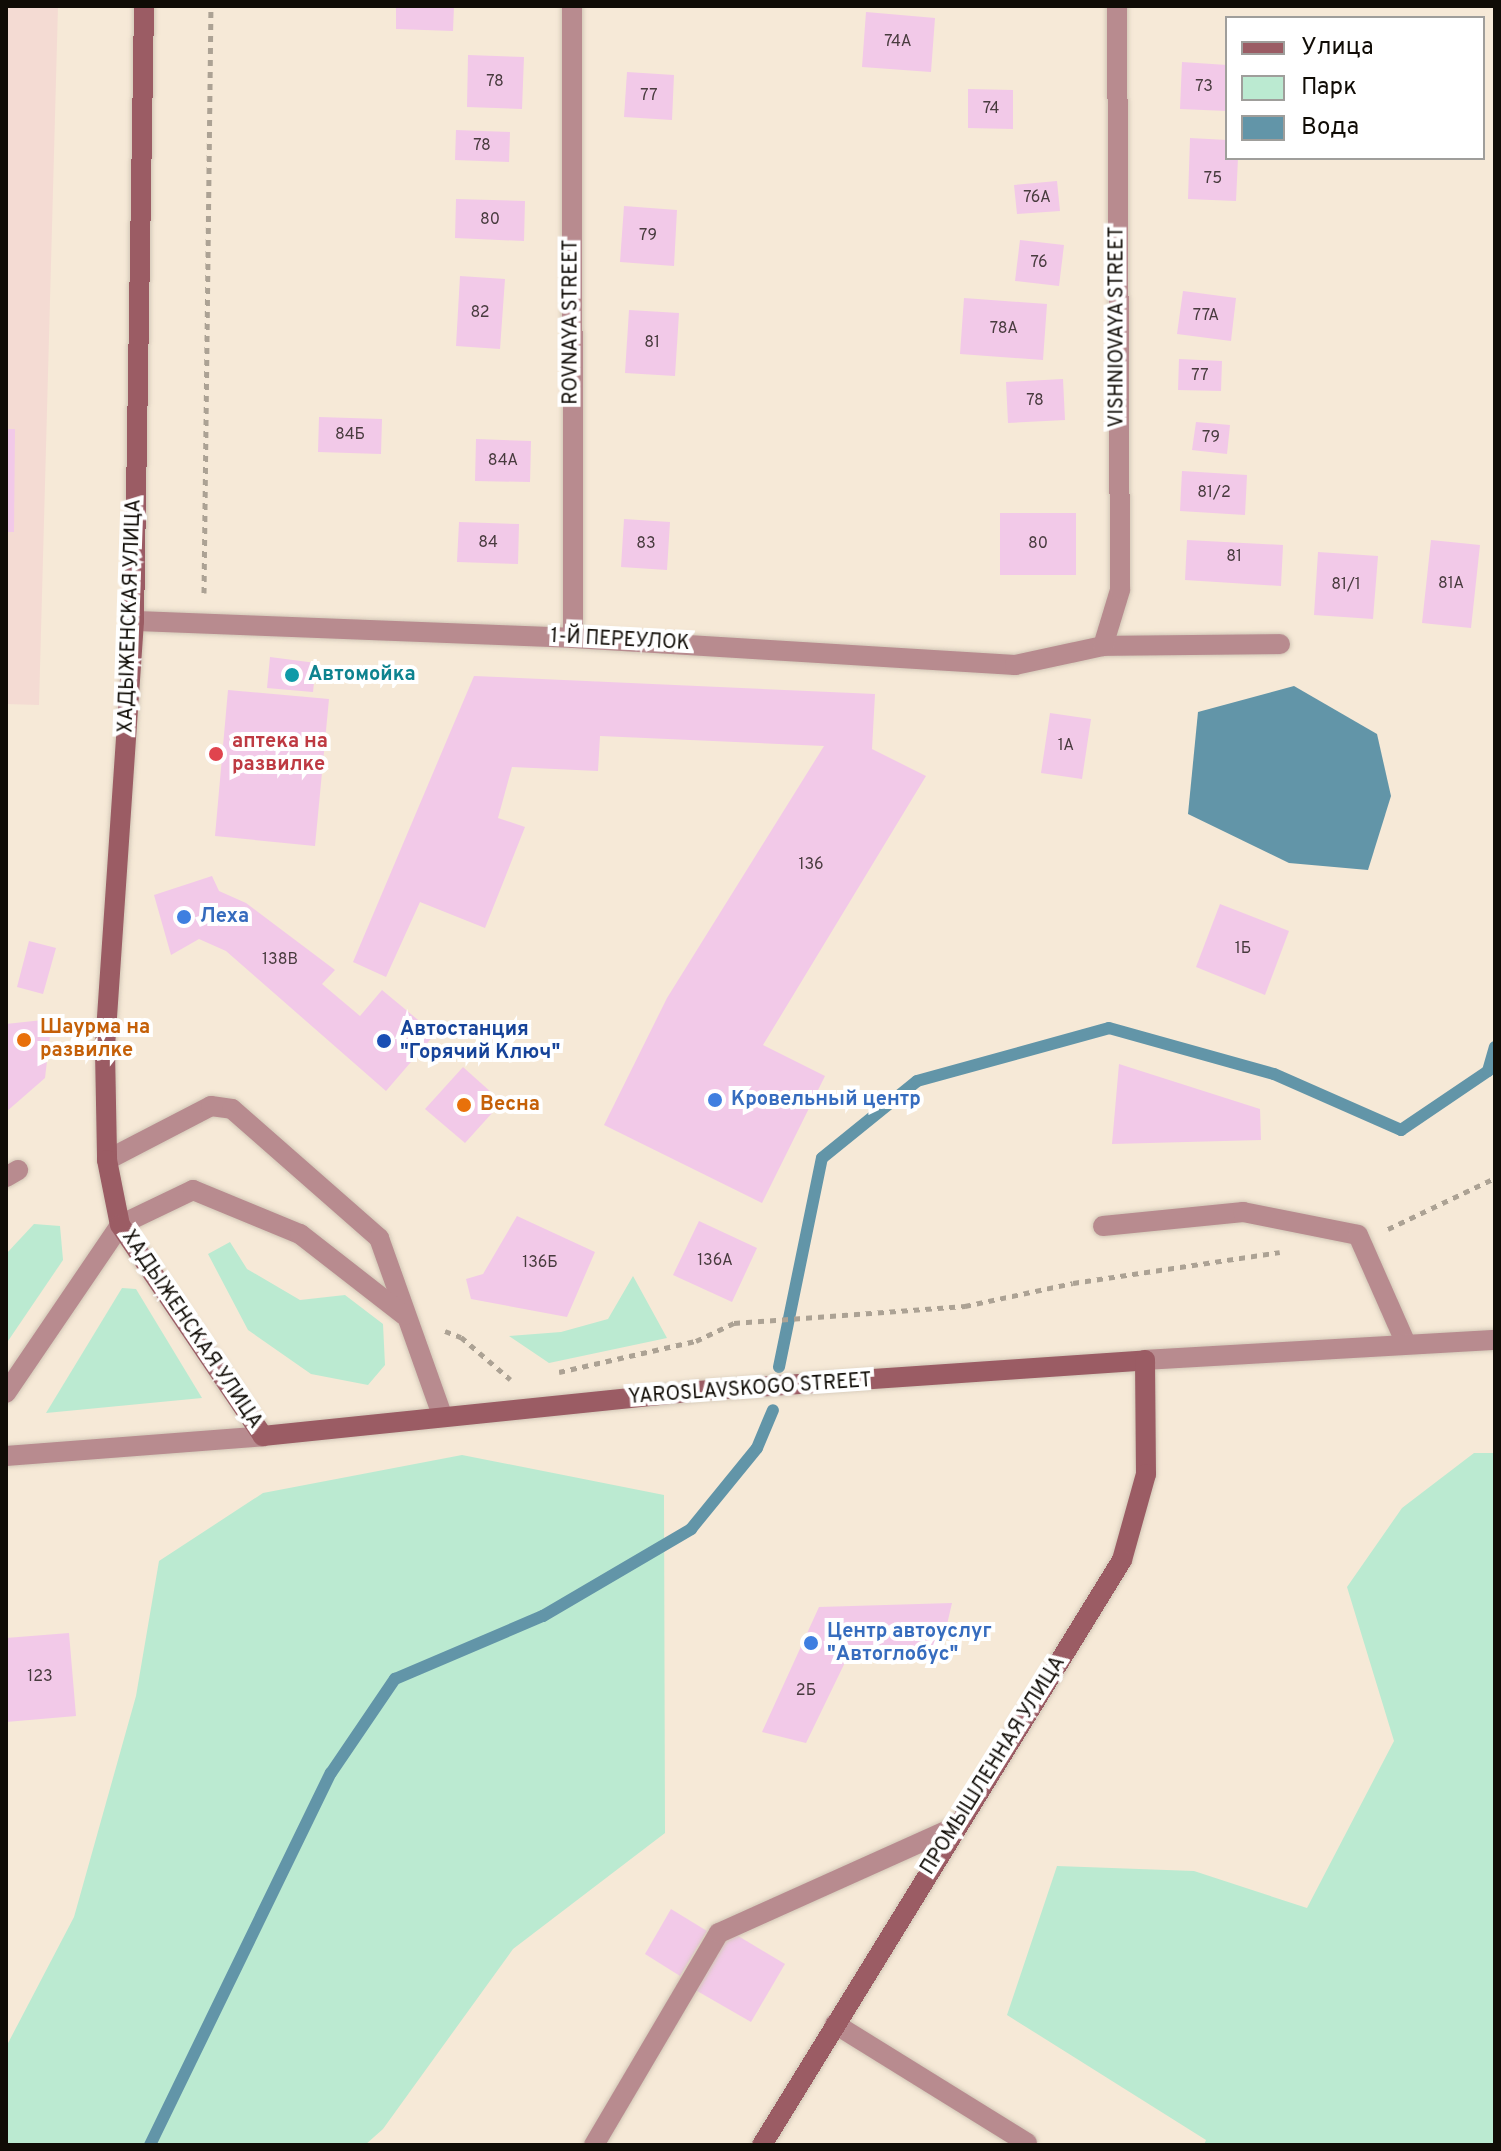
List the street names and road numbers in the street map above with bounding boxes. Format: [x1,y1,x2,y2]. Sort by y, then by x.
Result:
street label: VISHNIOVAYA STREET [1106,226,1130,428]
street label: ROVNAYA STREET [560,239,584,405]
street label: ХАДЫЖЕНСКАЯ УЛИЦА [115,499,147,733]
street label: 1-Й ПЕРЕУЛОК [550,625,690,657]
street label: ХАДЫЖЕНСКАЯ УЛИЦА [116,1226,266,1434]
street label: YAROSLAVSKOGO STREET [627,1370,873,1410]
street label: ПРОМЫШЛЕННАЯ УЛИЦА [917,1652,1071,1880]

